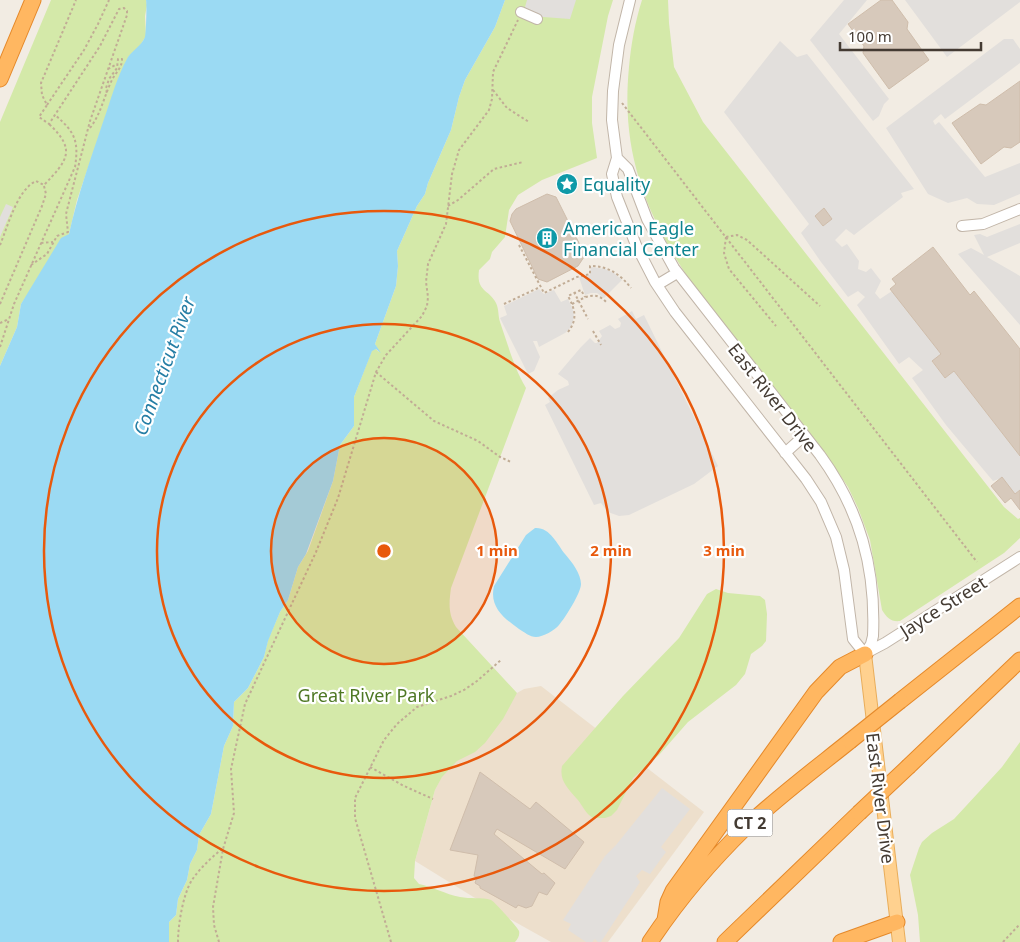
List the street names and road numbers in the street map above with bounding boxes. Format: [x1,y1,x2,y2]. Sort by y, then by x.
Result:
street label: East River Drive [723,338,823,456]
street label: Jayce Street [893,570,991,643]
street label: East River Drive [861,731,901,865]
road number: CT 2 [728,810,772,836]

